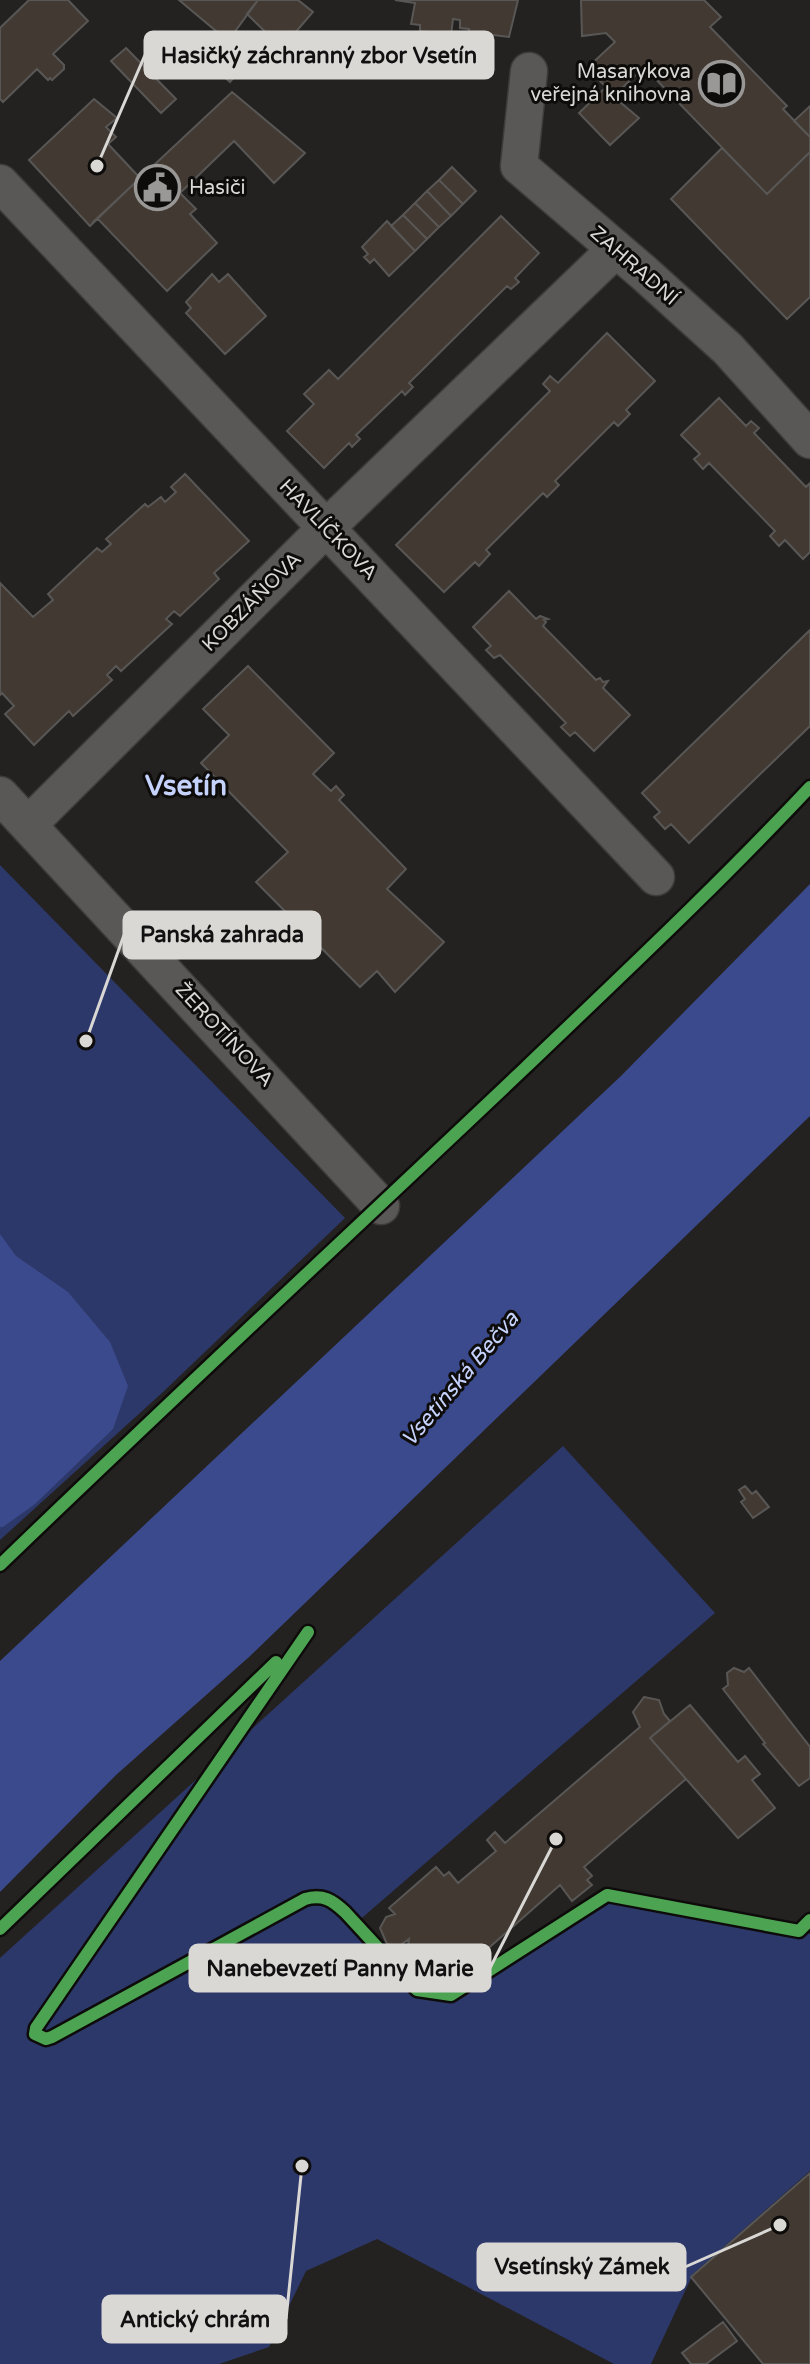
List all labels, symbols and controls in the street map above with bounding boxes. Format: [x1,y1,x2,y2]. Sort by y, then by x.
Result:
callout: Hasičký záchranný zbor Vsetín [145,32,493,78]
text: Hasičký záchranný zbor Vsetín [161,43,477,69]
library icon: Masarykova veřejná knihovna [698,59,746,107]
place label: Masarykova veřejná knihovna [531,60,691,107]
public building icon: Hasiči [134,164,182,212]
place label: Hasiči [189,176,246,200]
street label: ZAHRADNÍ [585,221,684,311]
street label: HAVLÍČKOVA [274,474,383,585]
street label: KOBZÁŇOVA [197,547,307,657]
district label: Vsetín [145,769,227,803]
callout: Panská zahrada [124,912,320,958]
text: Panská zahrada [140,922,304,948]
street label: ŽEROTÍNOVA [170,977,279,1092]
water label: Vsetínská Bečva [396,1306,524,1452]
callout: Nanebevzetí Panny Marie [190,1945,490,1991]
text: Nanebevzetí Panny Marie [206,1956,474,1982]
callout: Vsetínský Zámek [478,2244,685,2290]
text: Vsetínský Zámek [494,2254,670,2280]
callout: Antický chrám [103,2296,286,2342]
text: Antický chrám [120,2307,270,2333]

